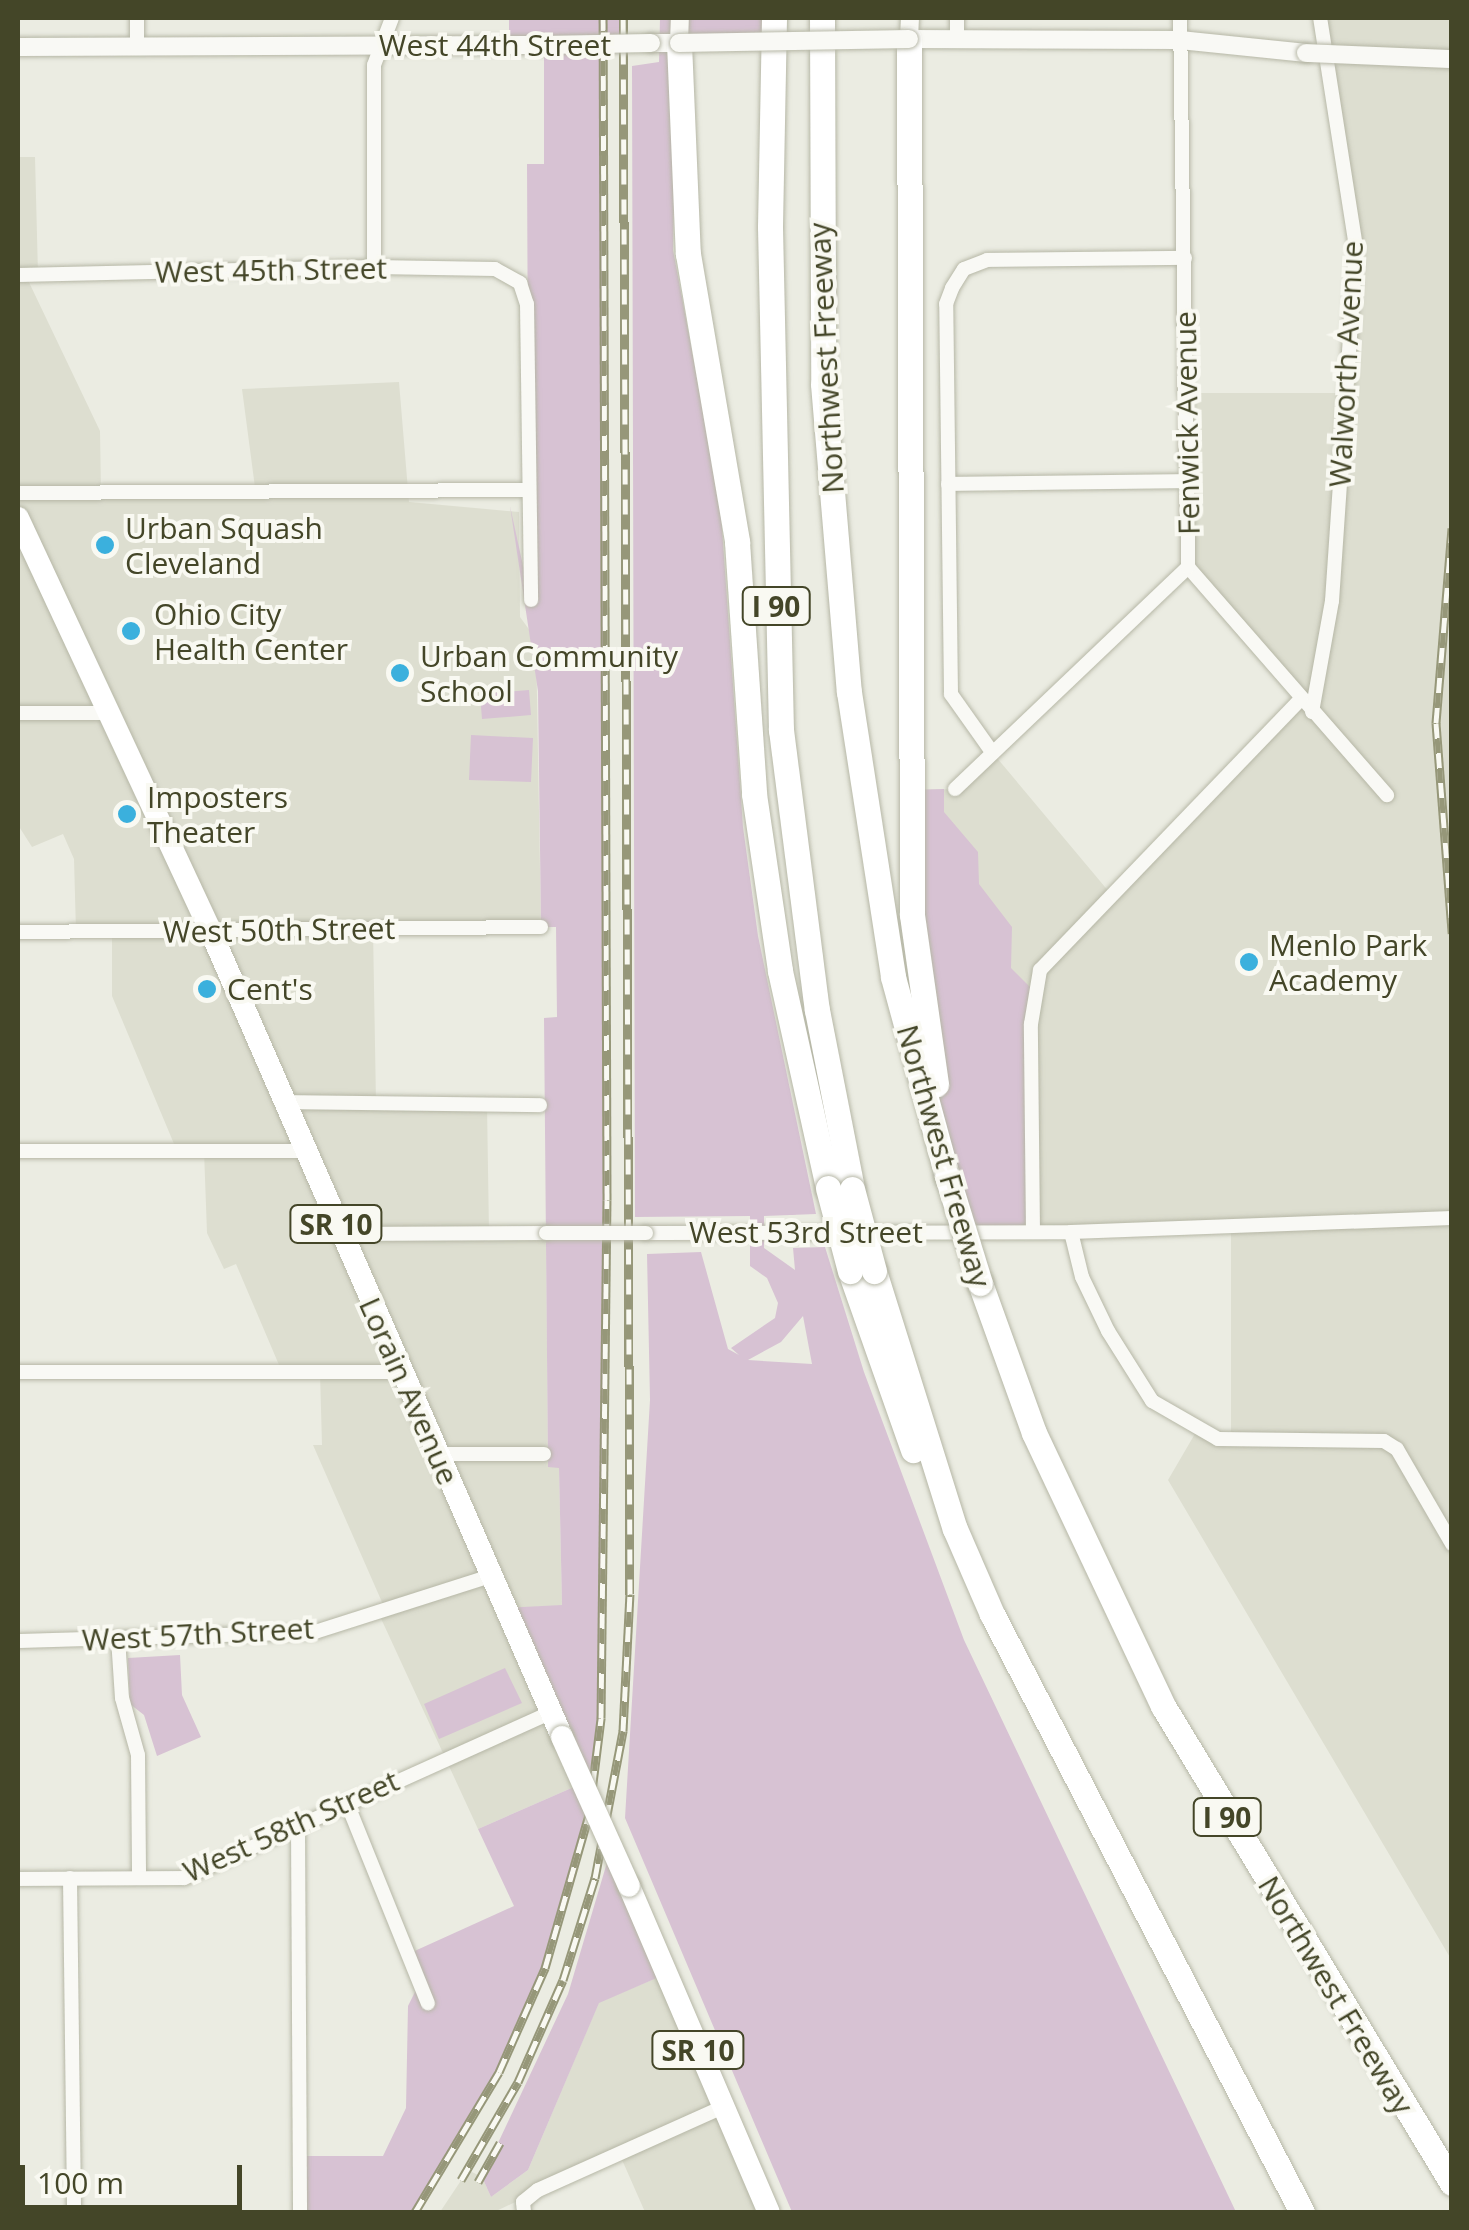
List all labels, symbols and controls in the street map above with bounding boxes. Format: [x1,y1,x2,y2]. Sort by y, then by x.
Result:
street label: West 44th Street [379,27,611,63]
street label: Northwest Freeway [801,222,851,494]
street label: Walworth Avenue [1322,240,1370,488]
street label: West 45th Street [155,250,387,290]
street label: Fenwick Avenue [1167,311,1207,535]
place label: Urban Squash Cleveland [125,510,323,580]
marker: Urban Squash Cleveland [94,534,116,556]
road number: I 90 [741,583,811,629]
place label: Ohio City Health Center [154,596,348,666]
marker: Ohio City Health Center [118,618,144,644]
place label: Urban Community School [420,638,678,708]
marker: Urban Community School [389,662,411,684]
place label: Imposters Theater [147,779,288,850]
marker: Imposters Theater [116,803,138,825]
street label: West 50th Street [163,910,395,950]
place label: Menlo Park Academy [1269,927,1427,998]
marker: Menlo Park Academy [1238,951,1260,973]
place label: Cent's [227,971,313,1007]
marker: Cent's [196,978,218,1000]
street label: Northwest Freeway [889,1021,999,1291]
road number: SR 10 [288,1201,384,1247]
street label: West 53rd Street [689,1214,923,1250]
street label: Lorain Avenue [352,1292,466,1490]
street label: West 57th Street [81,1610,315,1658]
street label: West 58th Street [178,1762,404,1890]
road number: I 90 [1192,1794,1262,1840]
street label: Northwest Freeway [1251,1869,1421,2121]
road number: SR 10 [650,2027,746,2073]
scale bar [25,2145,248,2207]
text: 100 m [37,2162,124,2203]

